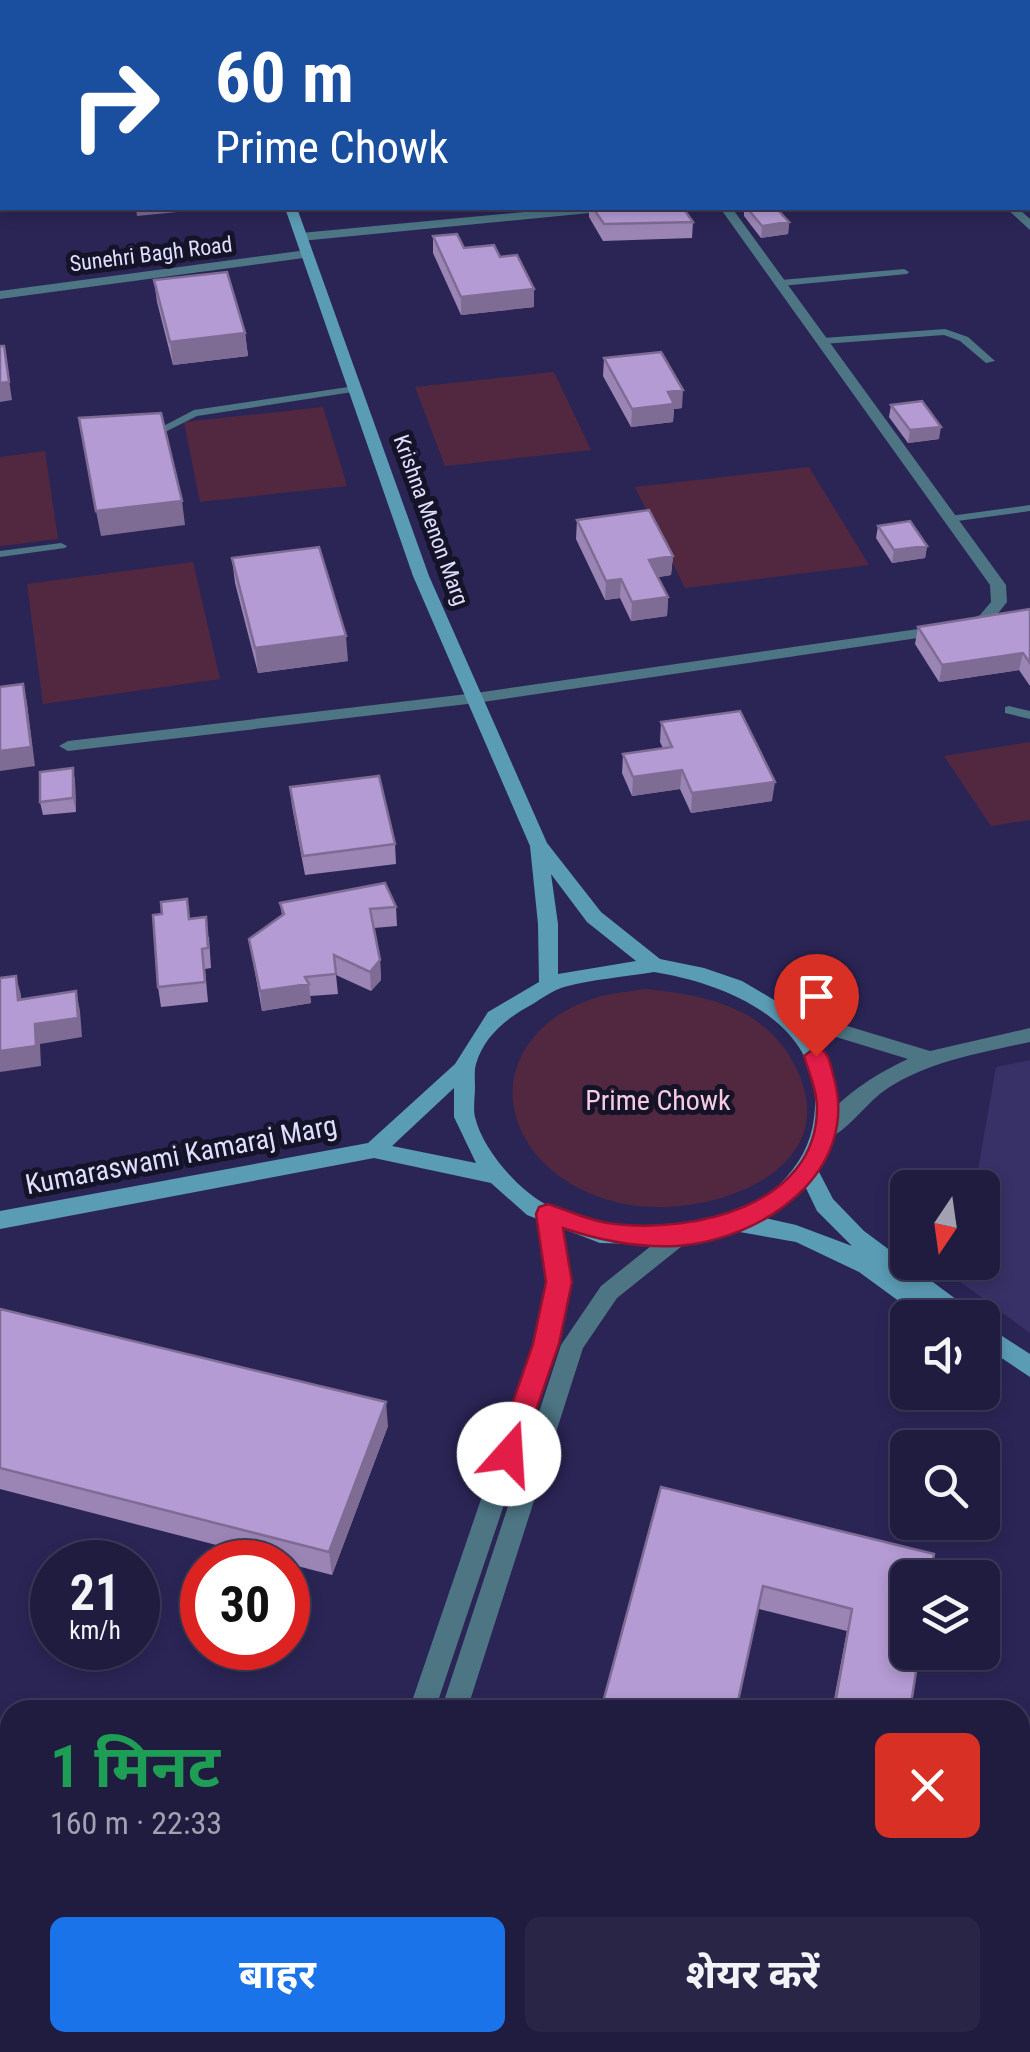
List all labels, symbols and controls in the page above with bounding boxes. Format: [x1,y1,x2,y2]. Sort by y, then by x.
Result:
text: 60 m [215,37,354,119]
icon: right [50,40,180,170]
text: Prime Chowk [215,121,449,174]
street label: Sunehri Bagh Road [68,232,234,276]
street label: Krishna Menon Marg [389,431,473,609]
pin [774,954,859,1057]
icon: arrive [789,969,844,1024]
park label: Prime Chowk [585,1084,731,1117]
street label: Kumaraswami Kamaraj Marg [22,1109,340,1201]
north arrow [890,1170,1000,1280]
map controls [890,1170,1000,1670]
button: sound [890,1300,1000,1410]
position arrow [457,1402,561,1506]
button: search [890,1430,1000,1540]
speed limit sign: 30 [180,1540,310,1670]
button: layers [890,1560,1000,1670]
text: 21 [70,1564,120,1622]
text: km/h [69,1616,121,1645]
text: 1 मिनट [50,1731,220,1802]
button: close [875,1733,980,1838]
text: 160 m · 22:33 [50,1804,222,1842]
button: बाहर [50,1917,505,2032]
button: शेयर करें [525,1917,980,2032]

